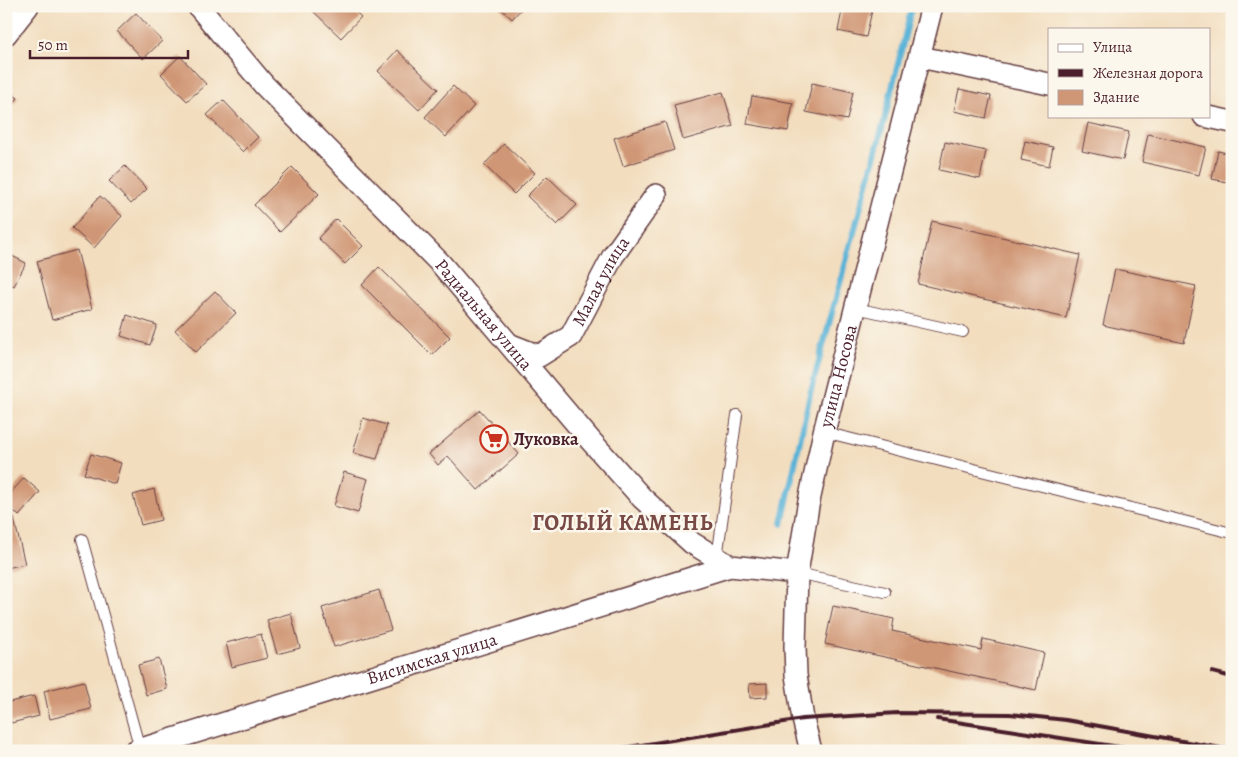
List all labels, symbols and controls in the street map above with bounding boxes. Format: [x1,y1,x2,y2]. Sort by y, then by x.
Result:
scale bar [30,28,188,60]
legend [1048,28,1210,118]
text: 50 m [38,35,68,55]
text: Улица [1093,37,1132,57]
text: Железная дорога [1093,63,1203,83]
text: Здание [1093,87,1140,107]
street label: Малая улица [566,231,635,330]
street label: Радиальная улица [430,254,539,376]
street label: улица Носова [813,321,863,431]
supermarket icon: Луковка [479,424,509,454]
place label: Луковка [513,427,579,451]
district label: ГОЛЫЙ КАМЕНЬ [532,508,714,538]
street label: Висимская улица [364,627,501,690]

